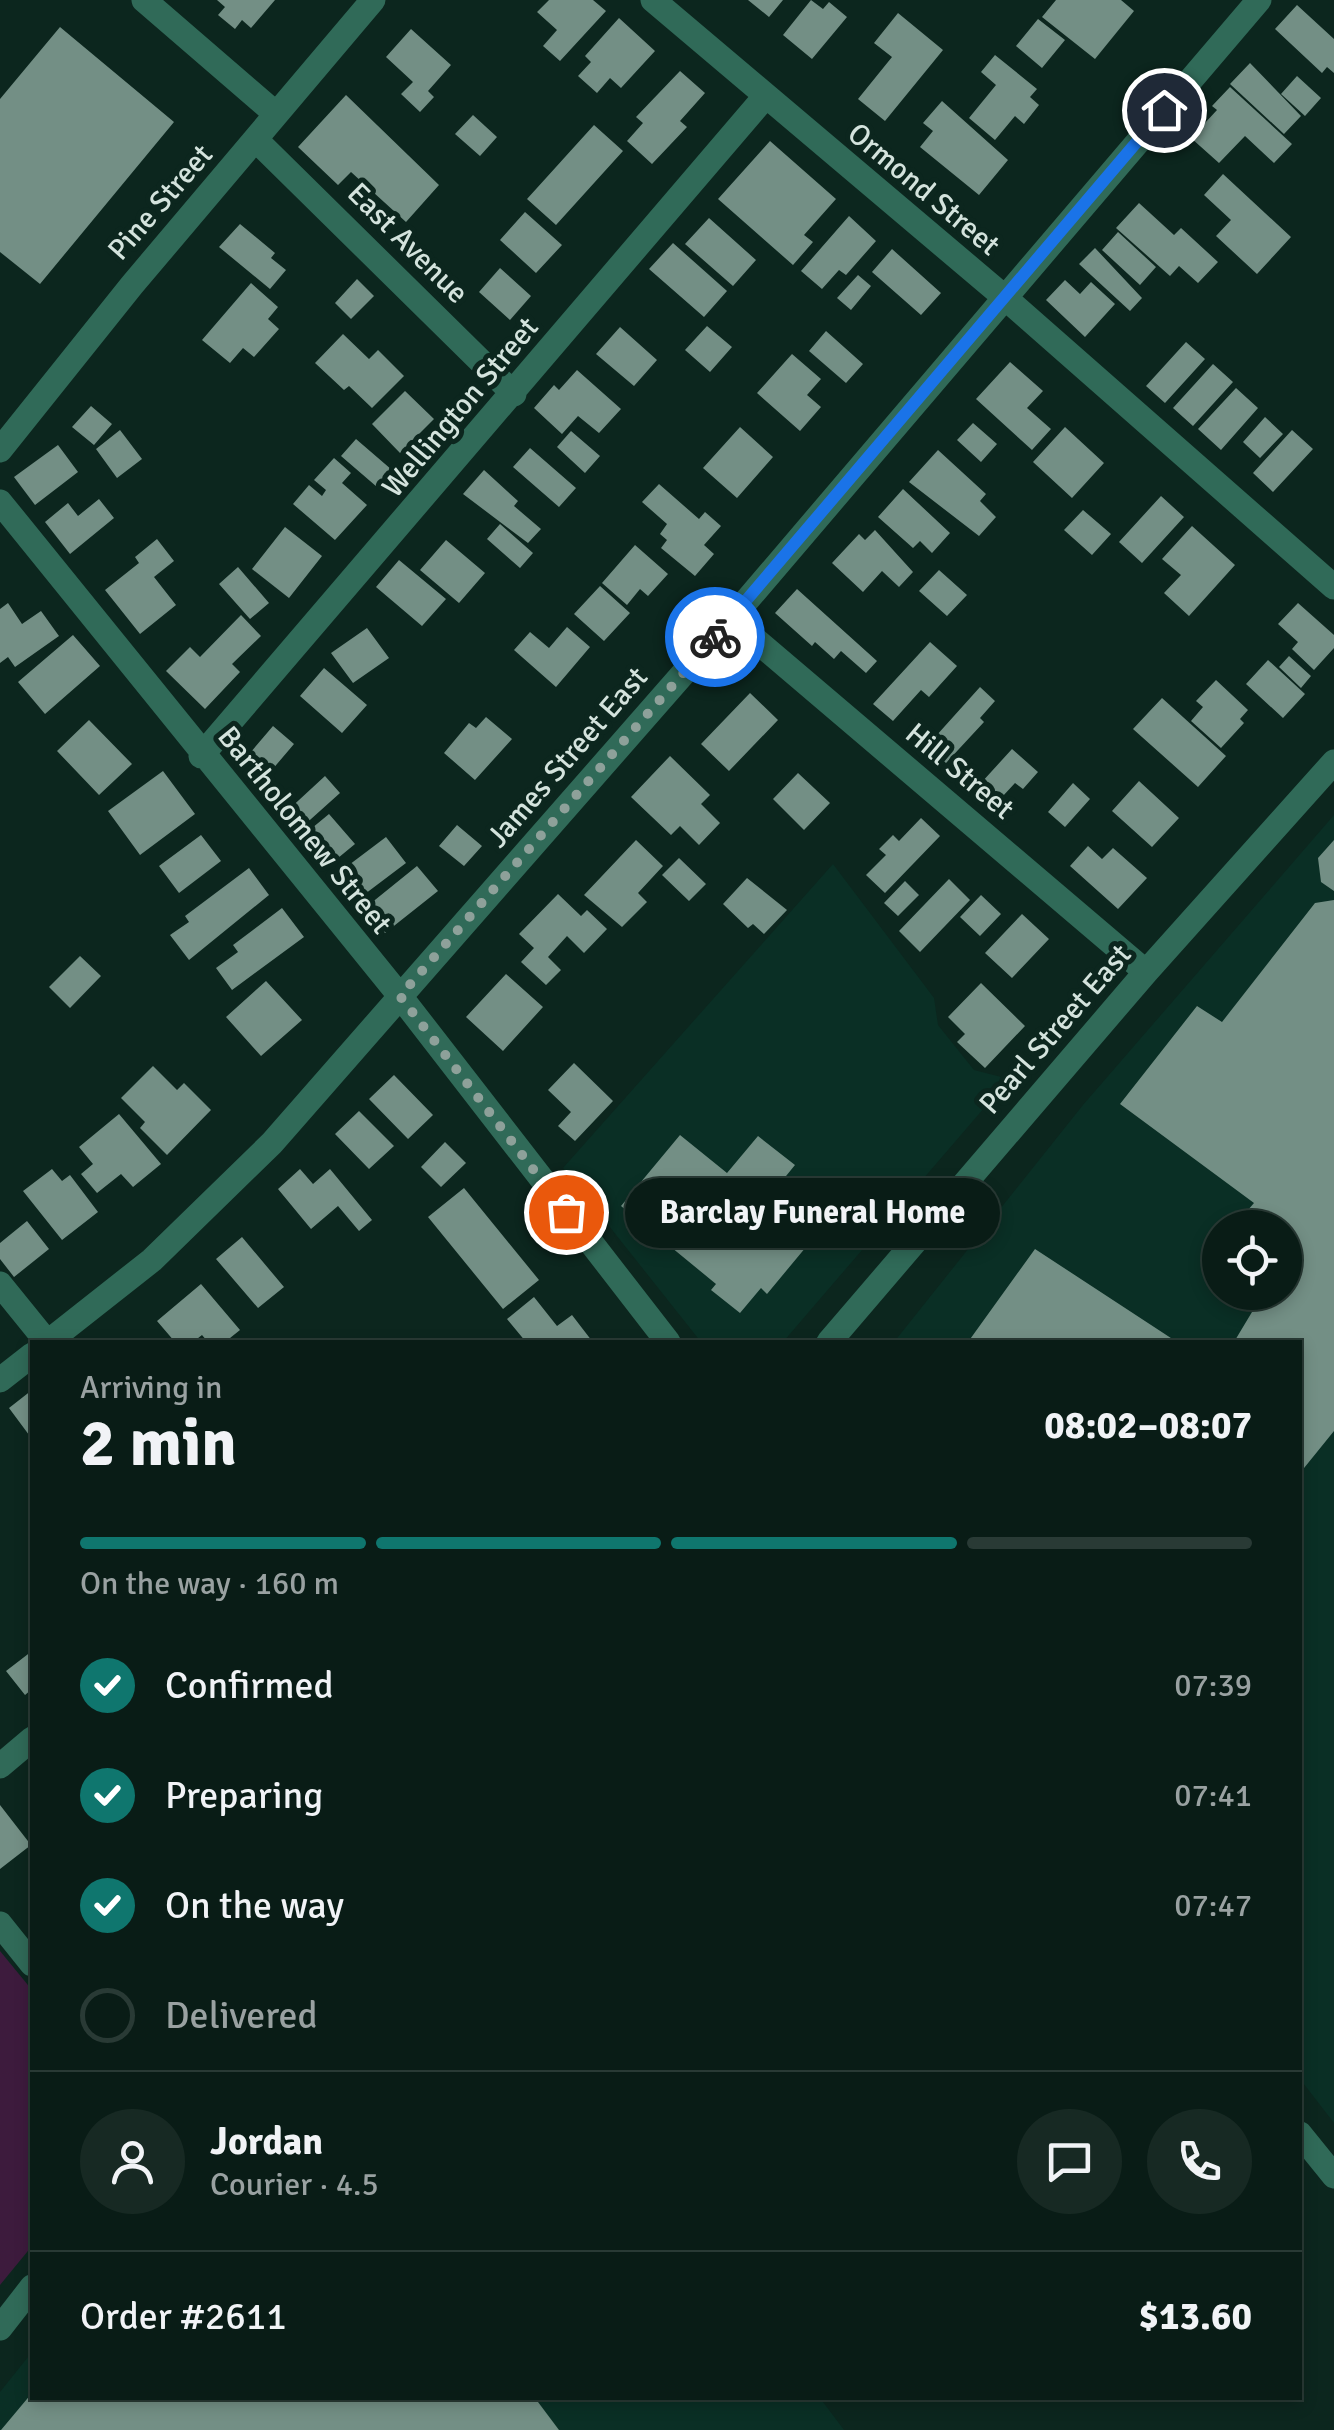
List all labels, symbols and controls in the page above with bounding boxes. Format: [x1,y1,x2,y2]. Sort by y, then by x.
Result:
pin [1122,68,1207,153]
icon: home [1137,83,1192,138]
street label: Ormond Street [840,115,1007,264]
street label: Pine Street [100,137,221,268]
street label: East Avenue [339,175,476,312]
street label: Wellington Street [374,310,546,505]
courier [665,587,765,687]
icon: bike [688,610,743,665]
street label: James Street East [479,660,656,855]
street label: Hill Street [898,715,1022,827]
street label: Bartholomew Street [210,719,400,942]
street label: Pearl Street East [971,937,1139,1122]
pin [524,1170,609,1255]
callout: Barclay Funeral Home [626,1177,1001,1247]
icon: bag [539,1185,594,1240]
text: Barclay Funeral Home [660,1193,965,1232]
map controls [1202,1210,1302,1310]
button: locate [1202,1210,1302,1310]
text: Arriving in [80,1368,222,1407]
text: 08:02–08:07 [1044,1402,1252,1449]
text: 2 min [80,1404,237,1484]
text: On the way · 160 m [80,1564,339,1603]
icon: check [80,1658,135,1713]
text: Confirmed [165,1662,334,1709]
text: 07:39 [1174,1666,1252,1705]
icon: check [80,1768,135,1823]
text: Preparing [165,1772,323,1819]
text: 07:41 [1174,1776,1252,1815]
icon: check [80,1878,135,1933]
text: On the way [165,1882,344,1929]
text: 07:47 [1174,1886,1252,1925]
text: Delivered [165,1992,318,2039]
button: person [80,2109,185,2214]
button: chat [1017,2109,1122,2214]
button: phone [1147,2109,1252,2214]
text: Jordan [210,2118,323,2165]
text: Courier · 4.5 [210,2165,379,2204]
text: Order #2611 [80,2293,287,2340]
text: $13.60 [1139,2293,1252,2340]

